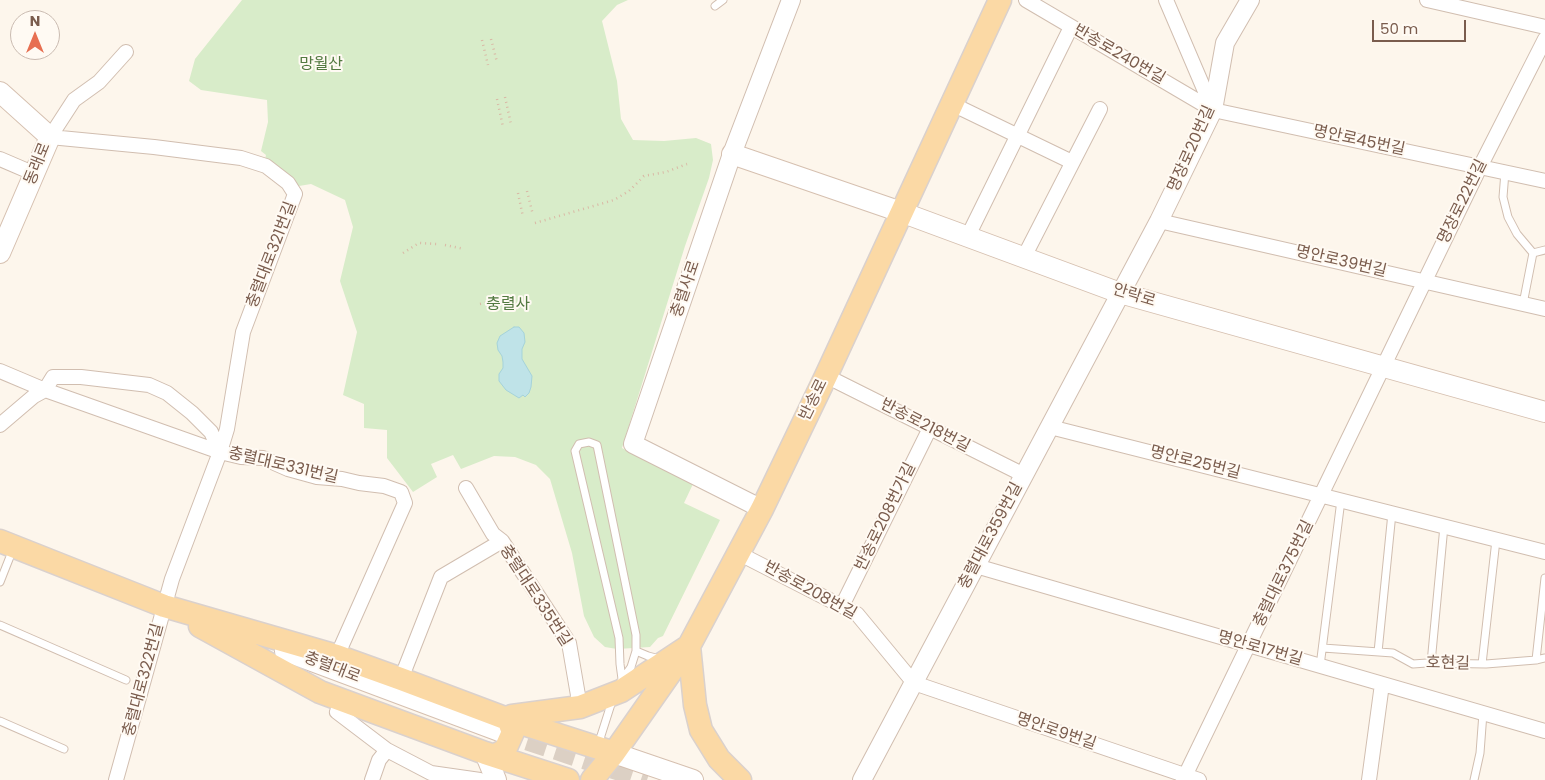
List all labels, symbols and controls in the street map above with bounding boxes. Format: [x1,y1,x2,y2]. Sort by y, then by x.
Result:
north arrow [10,10,60,60]
scale bar [1375,10,1469,42]
text: N [30,11,40,31]
text: 50 m [1380,18,1418,39]
street label: 반송로240번길 [1070,21,1168,89]
park label: 망월산 [299,55,343,75]
street label: 명장로20번길 [1164,103,1220,195]
street label: 명안로45번길 [1311,122,1407,160]
street label: 동래로 [21,140,55,188]
street label: 명장로22번길 [1434,156,1492,248]
street label: 충렬대로321번길 [243,199,301,311]
street label: 명안로39번길 [1293,242,1389,282]
street label: 충렬사로 [667,258,705,320]
street label: 안락로 [1110,280,1158,312]
park label: 충렬사 [486,295,530,315]
street label: 반송로 [796,376,832,424]
street label: 반송로218번길 [877,395,973,457]
street label: 명안로25번길 [1148,442,1242,484]
street label: 충렬대로331번길 [226,444,340,488]
street label: 반송로208번가길 [852,460,920,574]
street label: 충렬대로359번길 [955,479,1027,593]
street label: 충렬대로375번길 [1250,517,1318,631]
street label: 충렬대로335번길 [495,542,575,650]
street label: 반송로208번길 [760,558,860,624]
street label: 충렬대로322번길 [120,621,168,739]
street label: 명안로17번길 [1215,628,1305,670]
street label: 충렬대로 [301,648,363,688]
street label: 호현길 [1426,654,1470,674]
street label: 명안로9번길 [1013,709,1099,755]

